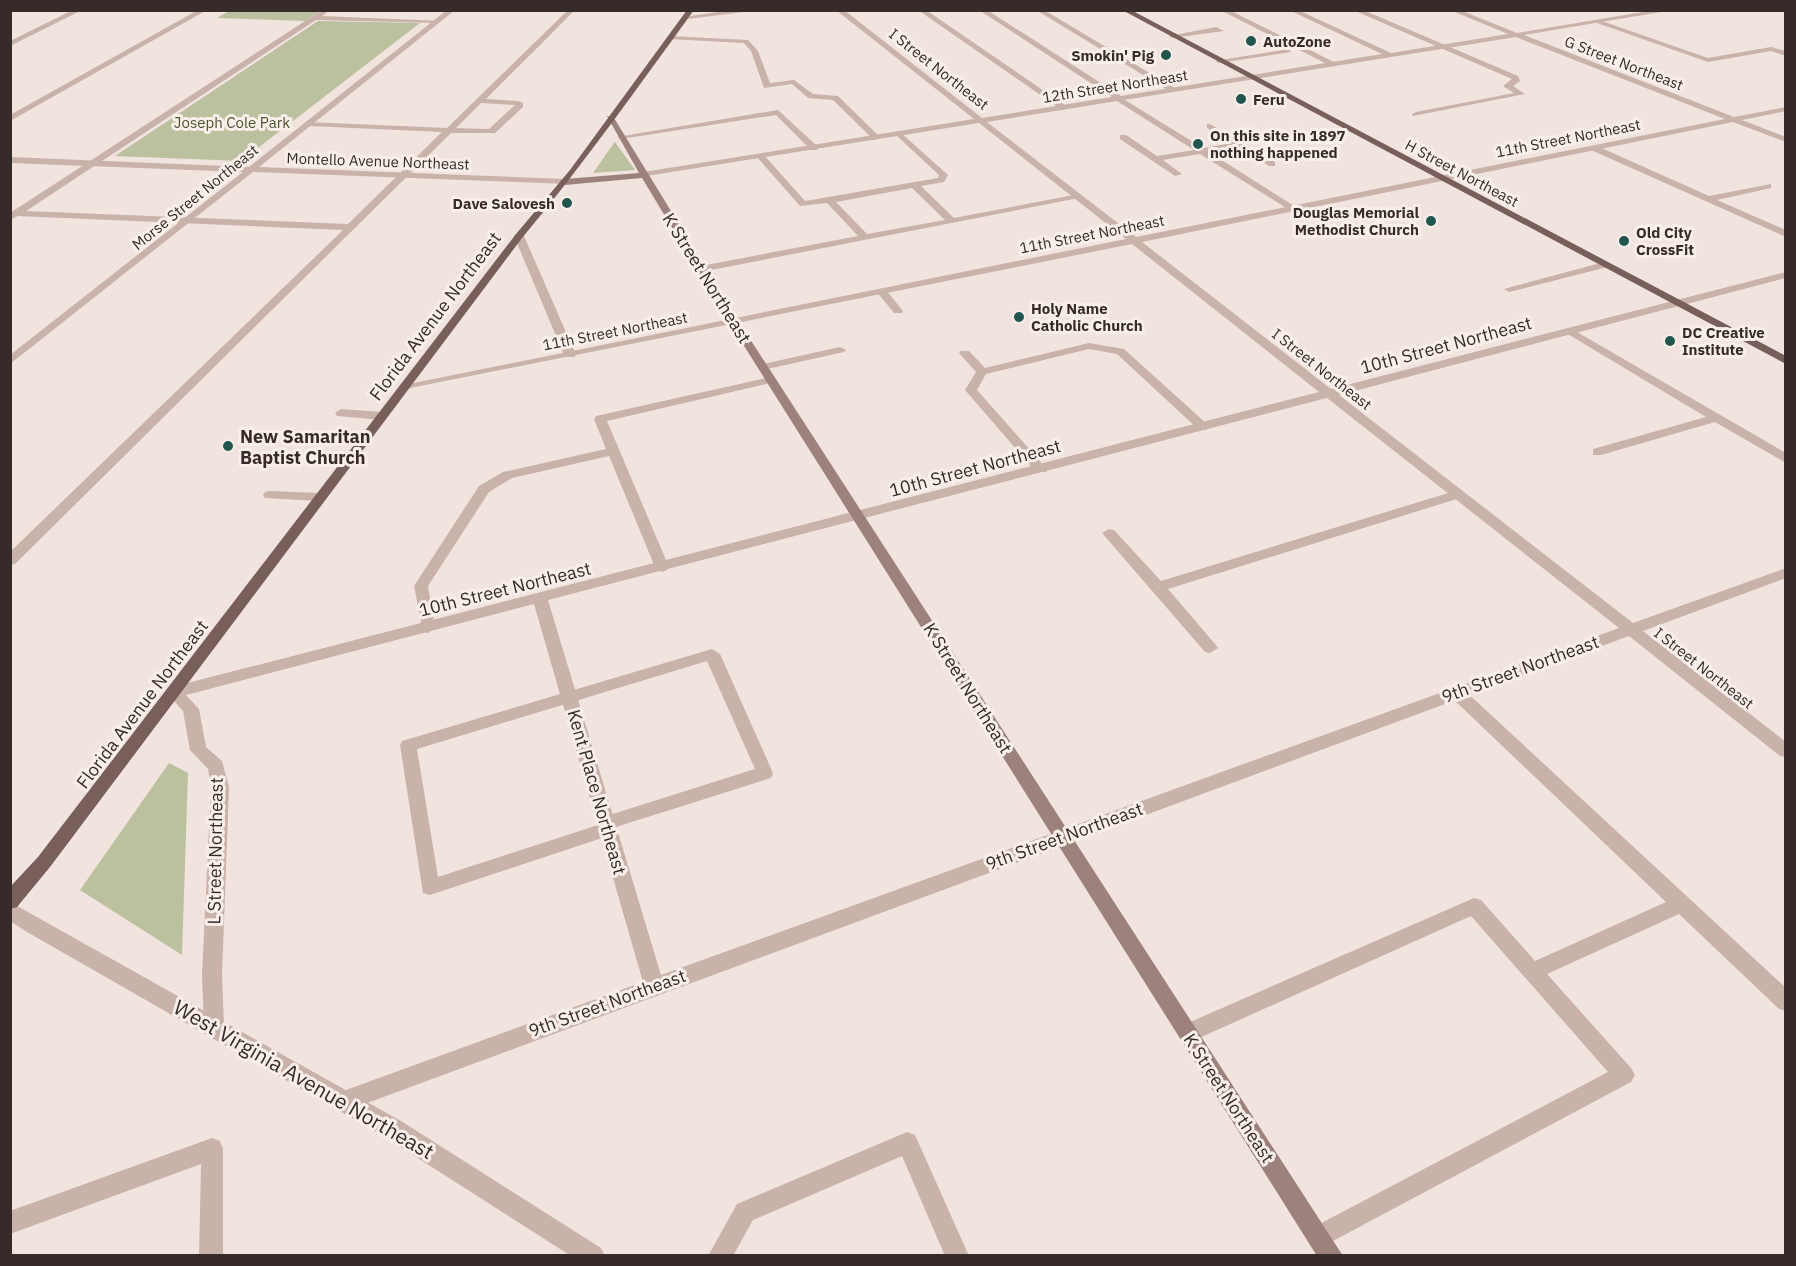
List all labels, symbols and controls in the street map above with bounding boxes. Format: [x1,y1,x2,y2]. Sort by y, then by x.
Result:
street label: I Street Northeast [885,24,993,114]
place label: AutoZone [1263,32,1331,51]
street label: G Street Northeast [1562,32,1686,94]
marker: AutoZone [1244,34,1258,48]
place label: Smokin' Pig [1071,46,1155,65]
marker: Smokin' Pig [1159,48,1173,62]
street label: 12th Street Northeast [1041,65,1189,107]
place label: Feru [1253,90,1285,109]
marker: Feru [1234,92,1248,106]
park label: Joseph Cole Park [174,113,290,132]
street label: 11th Street Northeast [1494,115,1642,161]
place label: On this site in 1897 nothing happened [1210,126,1346,162]
street label: H Street Northeast [1402,135,1522,211]
marker: On this site in 1897 nothing happened [1191,137,1205,151]
street label: Morse Street Northeast [128,140,262,254]
street label: Montello Avenue Northeast [286,148,470,174]
place label: Dave Salovesh [453,194,555,213]
marker: Dave Salovesh [560,196,574,210]
place label: Douglas Memorial Methodist Church [1293,203,1419,239]
street label: K Street Northeast [658,208,756,348]
street label: 11th Street Northeast [1018,211,1166,257]
marker: Douglas Memorial Methodist Church [1424,214,1438,228]
place label: Old City CrossFit [1636,223,1694,259]
street label: Florida Avenue Northeast [364,227,506,405]
marker: Old City CrossFit [1617,234,1631,248]
place label: Holy Name Catholic Church [1031,299,1143,335]
street label: 11th Street Northeast [541,308,689,354]
marker: Holy Name Catholic Church [1012,310,1026,324]
street label: 10th Street Northeast [1358,311,1534,379]
place label: DC Creative Institute [1682,323,1765,359]
street label: I Street Northeast [1268,324,1376,414]
marker: DC Creative Institute [1663,334,1677,348]
place label: New Samaritan Baptist Church [240,425,371,469]
street label: 10th Street Northeast [887,434,1063,502]
marker: New Samaritan Baptist Church [221,439,235,453]
street label: 10th Street Northeast [417,556,593,622]
street label: Florida Avenue Northeast [71,615,213,793]
street label: K Street Northeast [919,618,1017,758]
street label: I Street Northeast [1650,623,1758,713]
street label: 9th Street Northeast [1438,630,1602,708]
street label: Kent Place Northeast [562,707,632,877]
street label: L Street Northeast [202,777,228,925]
street label: 9th Street Northeast [982,797,1146,875]
street label: 9th Street Northeast [525,964,689,1042]
street label: West Virginia Avenue Northeast [169,993,439,1165]
street label: K Street Northeast [1179,1029,1279,1167]

